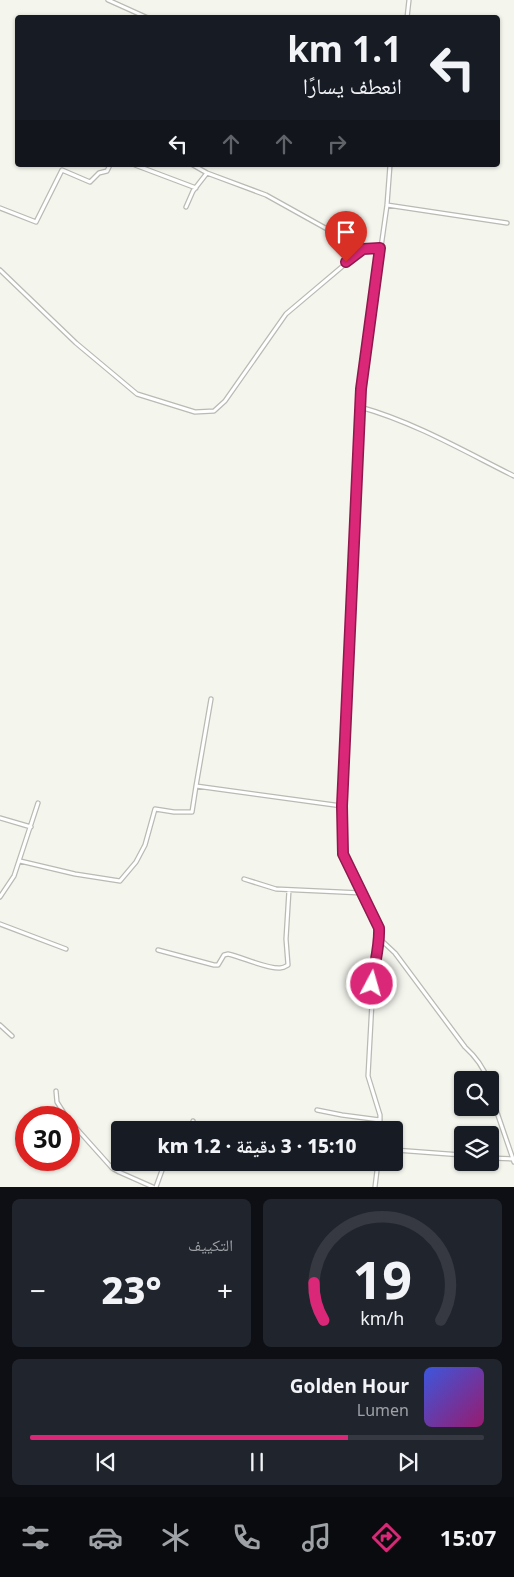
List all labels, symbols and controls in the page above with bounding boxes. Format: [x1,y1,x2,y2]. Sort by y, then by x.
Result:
text: 1.1 km [287,25,402,72]
icon: left [420,35,485,100]
text: انعطف يسارًا [303,70,402,100]
icon: left [164,130,192,158]
icon: ahead [217,130,245,158]
icon: ahead [270,130,298,158]
icon: right [323,130,351,158]
pin [325,211,367,262]
icon: arrive [332,218,360,246]
position arrow [345,957,397,1009]
map controls [454,1071,499,1171]
button: search [454,1071,499,1116]
speed limit sign: 30 [15,1106,80,1171]
button: layers [454,1126,499,1171]
text: 15:10 · 3 دقيقة · 1.2 km [158,1133,356,1159]
text: التكييف [188,1234,233,1256]
text: 19 [353,1243,412,1314]
text: 23° [101,1263,162,1315]
text: − [30,1271,46,1309]
text: + [217,1271,233,1309]
text: km/h [361,1306,404,1330]
text: Golden Hour [290,1373,409,1399]
text: Lumen [357,1399,409,1421]
icon: previous [92,1448,120,1476]
icon: pause [243,1448,271,1476]
icon: next [394,1448,422,1476]
icon: filters [18,1520,53,1555]
icon: car [88,1520,123,1555]
icon: climate [158,1520,193,1555]
icon: phone [229,1520,264,1555]
icon: music [299,1520,334,1555]
icon: directions [369,1520,404,1555]
text: 15:07 [440,1522,496,1552]

